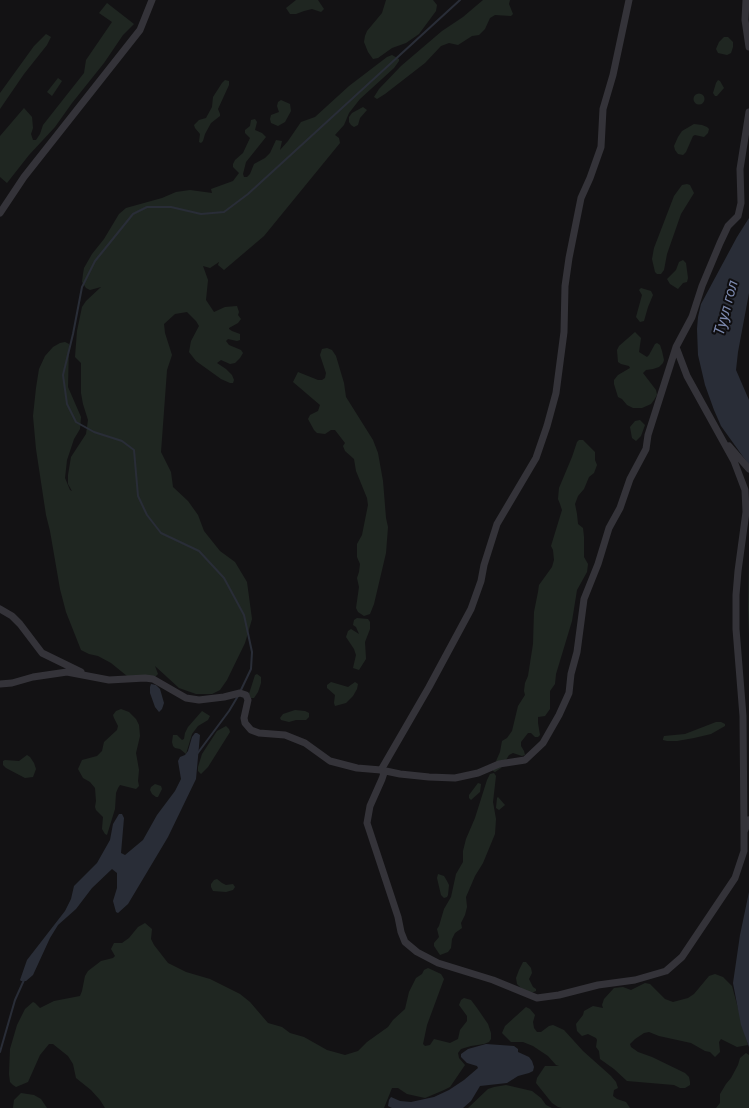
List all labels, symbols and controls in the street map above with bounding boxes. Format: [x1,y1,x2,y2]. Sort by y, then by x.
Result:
water label: Туул гол [711,278,743,338]

